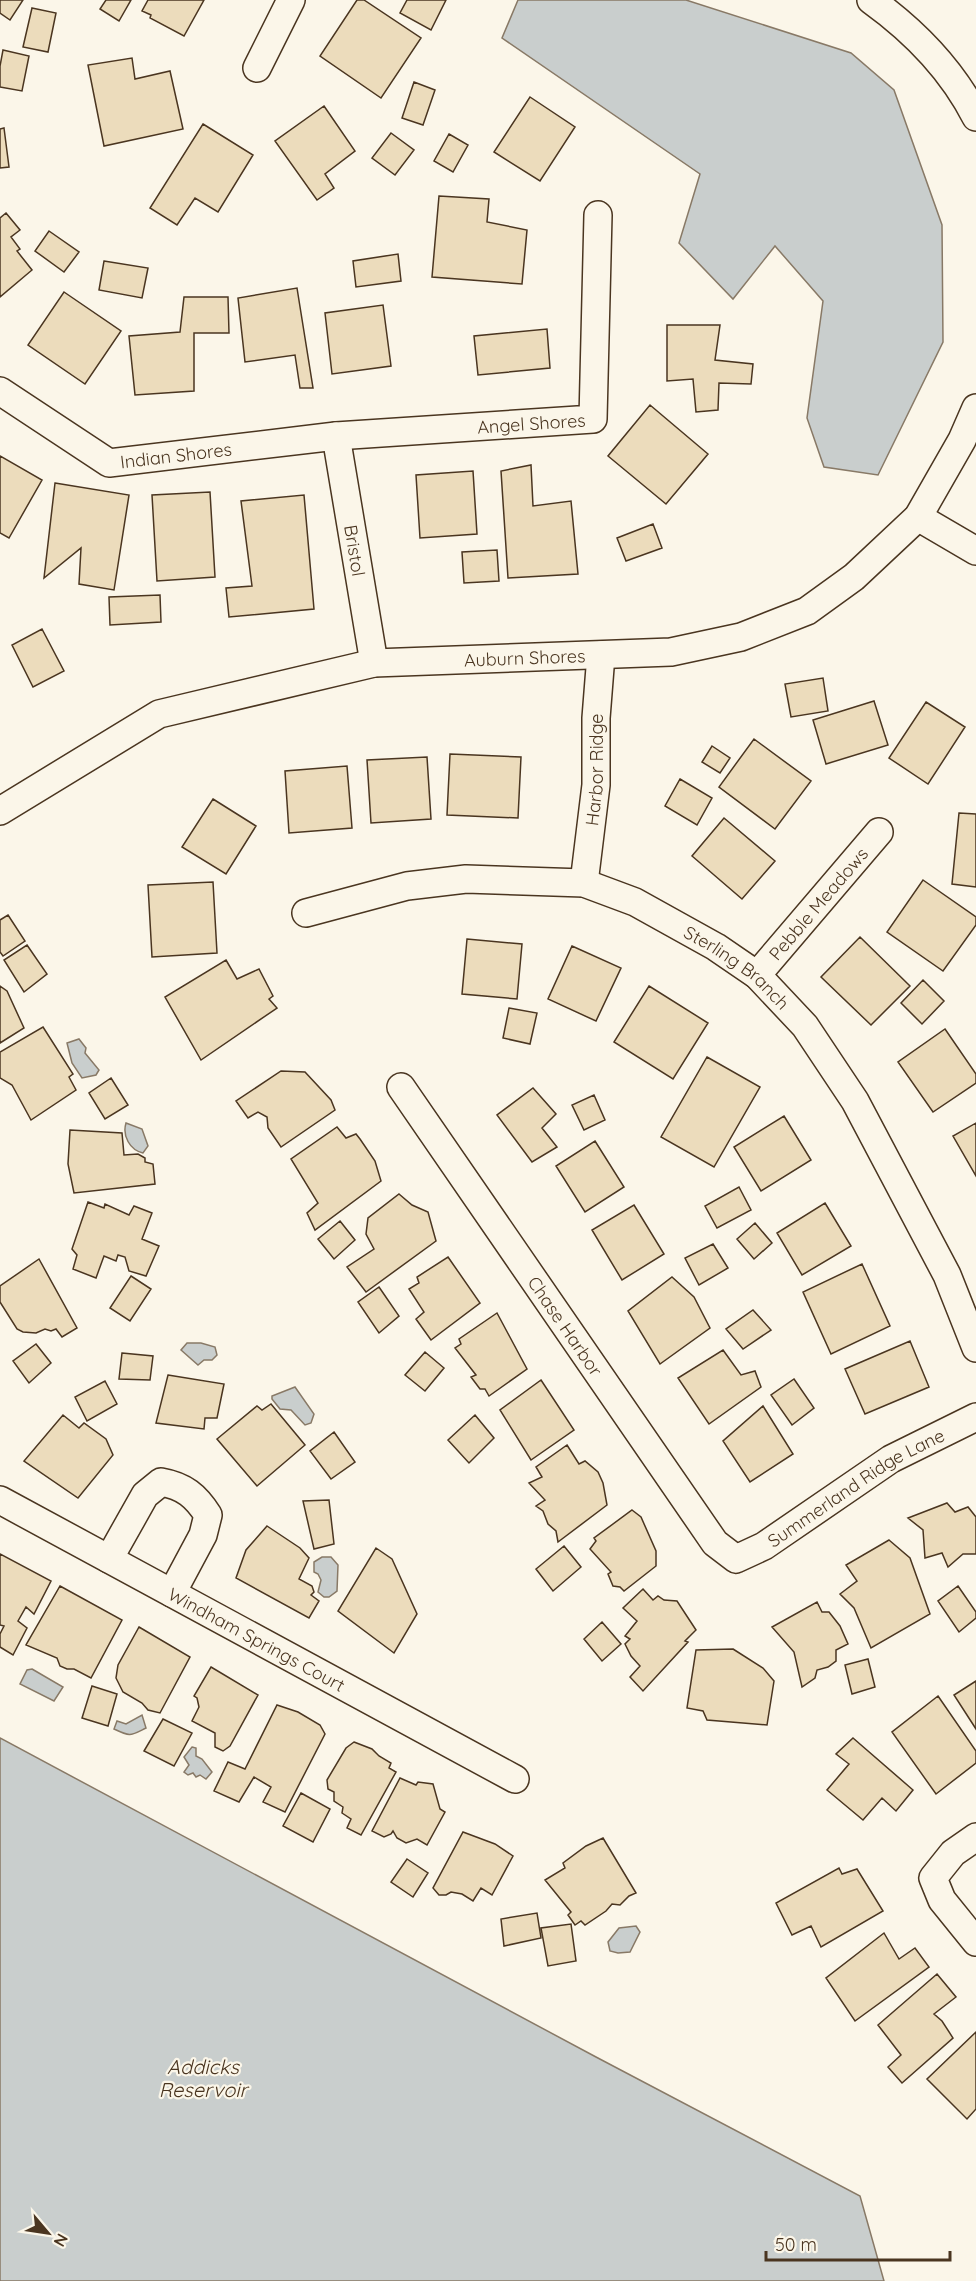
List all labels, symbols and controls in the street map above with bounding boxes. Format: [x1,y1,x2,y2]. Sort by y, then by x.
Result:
street label: Angel Shores [476,408,586,438]
street label: Indian Shores [119,437,233,473]
street label: Bristol [340,523,371,578]
street label: Auburn Shores [464,644,586,671]
street label: Harbor Ridge [580,714,608,827]
street label: Pebble Meadows [763,842,873,965]
street label: Sterling Branch [680,920,795,1014]
street label: Chase Harbor [523,1272,608,1380]
street label: Summerland Ridge Lane [763,1423,948,1552]
street label: Windham Springs Court [164,1582,349,1696]
water label: Addicks Reservoir [159,2054,250,2102]
north arrow [18,2203,78,2263]
scale bar [766,2224,950,2262]
text: N [50,2230,73,2250]
text: 50 m [775,2233,817,2256]

